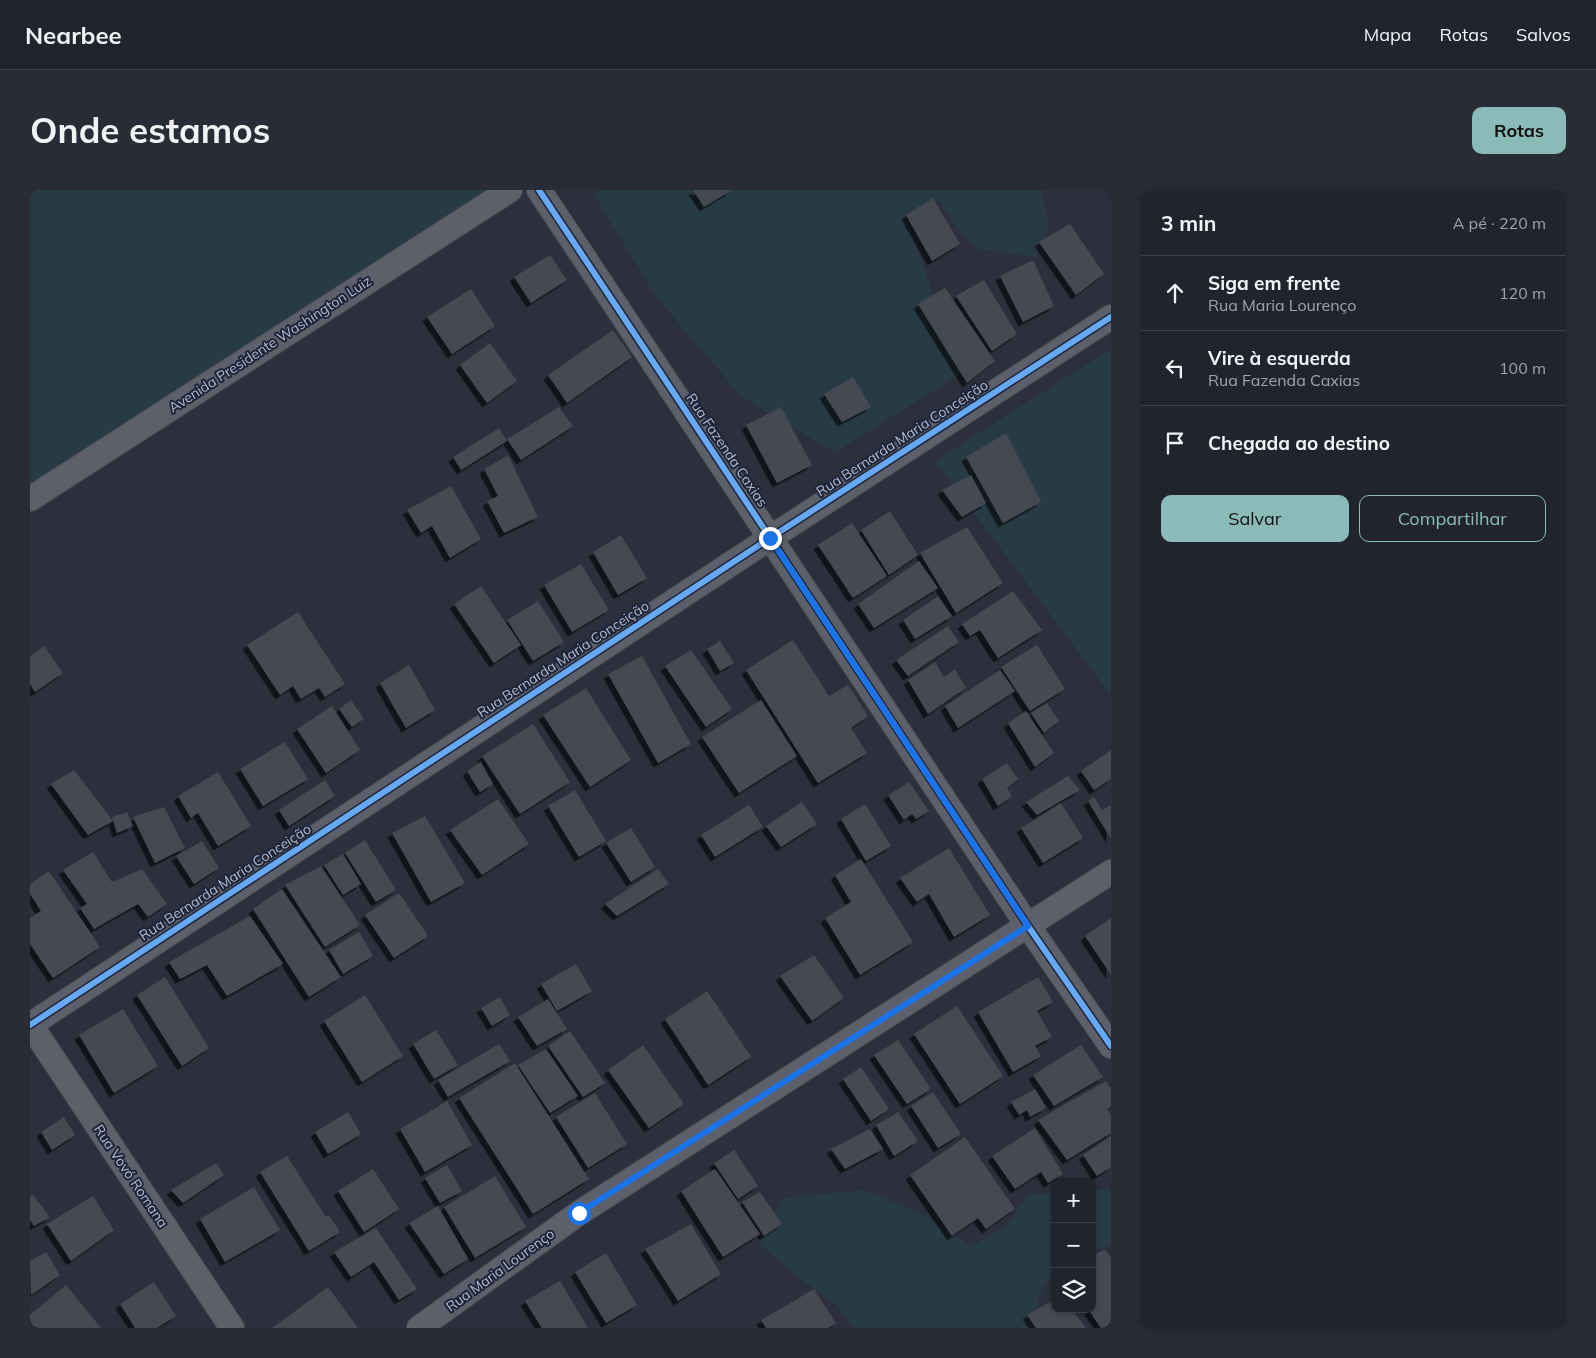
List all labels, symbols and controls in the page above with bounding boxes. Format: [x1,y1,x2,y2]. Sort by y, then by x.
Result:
text: Nearbee [25,20,122,50]
text: Mapa [1364,23,1412,46]
text: Rotas [1440,23,1488,46]
text: Salvos [1516,23,1571,46]
button: Rotas [1472,107,1566,154]
text: Onde estamos [30,108,270,152]
text: 3 min [1161,210,1216,236]
text: A pé · 220 m [1453,213,1546,233]
text: Siga em frente [1208,271,1340,295]
street label: Avenida Presidente Washington Luiz [165,272,375,416]
icon: ahead [1161,279,1189,307]
text: 120 m [1499,283,1546,303]
text: Rua Maria Lourenço [1208,295,1357,315]
text: Vire à esquerda [1208,346,1351,370]
icon: left [1161,354,1189,382]
text: 100 m [1499,358,1546,378]
text: Rua Fazenda Caxias [1208,370,1360,390]
street label: Rua Bernarda Maria Conceição [813,376,991,500]
street label: Rua Fazenda Caxias [682,390,772,510]
icon: arrive [1161,429,1189,457]
text: Chegada ao destino [1208,431,1390,455]
button: Salvar [1161,495,1349,542]
button: Compartilhar [1359,495,1546,542]
route end [759,527,782,550]
street label: Rua Bernarda Maria Conceição [474,597,652,721]
street label: Rua Bernarda Maria Conceição [136,820,314,944]
street label: Rua Vovó Romana [90,1121,172,1231]
map controls [1051,1178,1096,1313]
button: + [1051,1178,1096,1223]
route start [568,1202,591,1225]
button: − [1051,1223,1096,1268]
street label: Rua Maria Lourenço [442,1225,558,1315]
button: layers [1051,1268,1096,1313]

